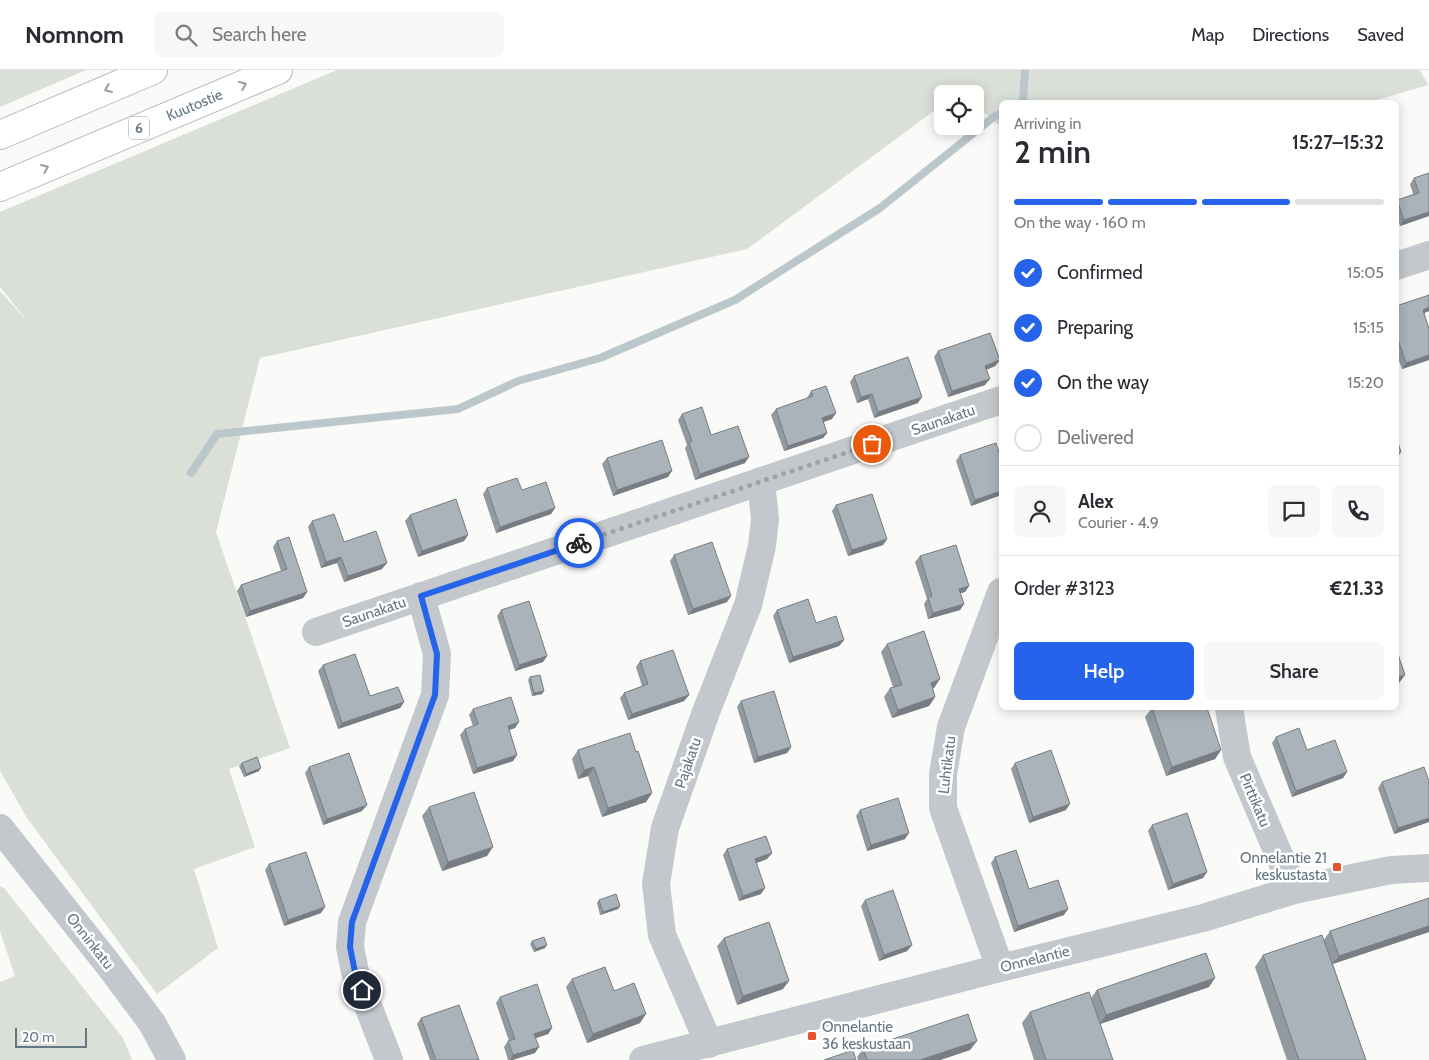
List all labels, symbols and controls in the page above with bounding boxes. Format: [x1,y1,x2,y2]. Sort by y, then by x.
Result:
search box [154,12,504,57]
text: Nomnom [25,20,124,49]
icon: search [172,21,200,49]
text: Search here [212,23,306,46]
text: Map [1191,24,1224,46]
text: Directions [1252,24,1329,46]
text: Saved [1357,24,1404,46]
one-way arrow [238,80,247,91]
one-way arrow [104,83,113,93]
street label: Kuutostie [164,85,226,125]
map controls [934,85,984,135]
button: locate [934,85,984,135]
text: Arriving in [1014,114,1081,133]
road number: 6 [129,116,149,140]
text: 15:27–15:32 [1292,131,1384,154]
text: 2 min [1014,132,1091,171]
one-way arrow [40,163,49,174]
text: On the way · 160 m [1014,213,1146,232]
icon: check [1014,259,1042,287]
text: Confirmed [1057,261,1143,284]
text: 15:05 [1347,263,1384,282]
icon: check [1014,314,1042,342]
text: Preparing [1057,316,1133,339]
text: 15:15 [1353,318,1384,337]
icon: check [1014,369,1042,397]
text: On the way [1057,371,1149,394]
text: 15:20 [1347,373,1384,392]
street label: Saunakatu [909,401,977,439]
pin [851,423,893,465]
text: Delivered [1057,426,1134,449]
icon: bag [858,430,886,458]
button: person [1014,485,1066,537]
button: chat [1268,485,1320,537]
button: phone [1332,485,1384,537]
text: Alex [1078,490,1114,513]
text: Courier · 4.9 [1078,513,1159,532]
courier [554,518,604,568]
icon: bike [565,529,593,557]
text: Order #3123 [1014,577,1115,600]
text: €21.33 [1330,577,1384,600]
street label: Saunakatu [340,593,408,631]
button: Help [1014,642,1194,700]
button: Share [1204,642,1384,700]
street label: Pajakatu [671,735,705,791]
street label: Luhtikatu [935,735,959,795]
street label: Pirttikatu [1236,771,1274,829]
place label: Onnelantie 21 keskustasta [1240,849,1328,884]
marker: Onnelantie 21 keskustasta [1331,861,1343,873]
street label: Onninkatu [62,909,118,973]
street label: Onnelantie [998,942,1072,976]
pin [341,969,383,1011]
icon: home [348,976,376,1004]
place label: Onnelantie 36 keskustaan [822,1018,911,1053]
scale bar [15,1025,88,1048]
text: 20 m [22,1028,55,1046]
marker: Onnelantie 36 keskustaan [806,1030,818,1042]

